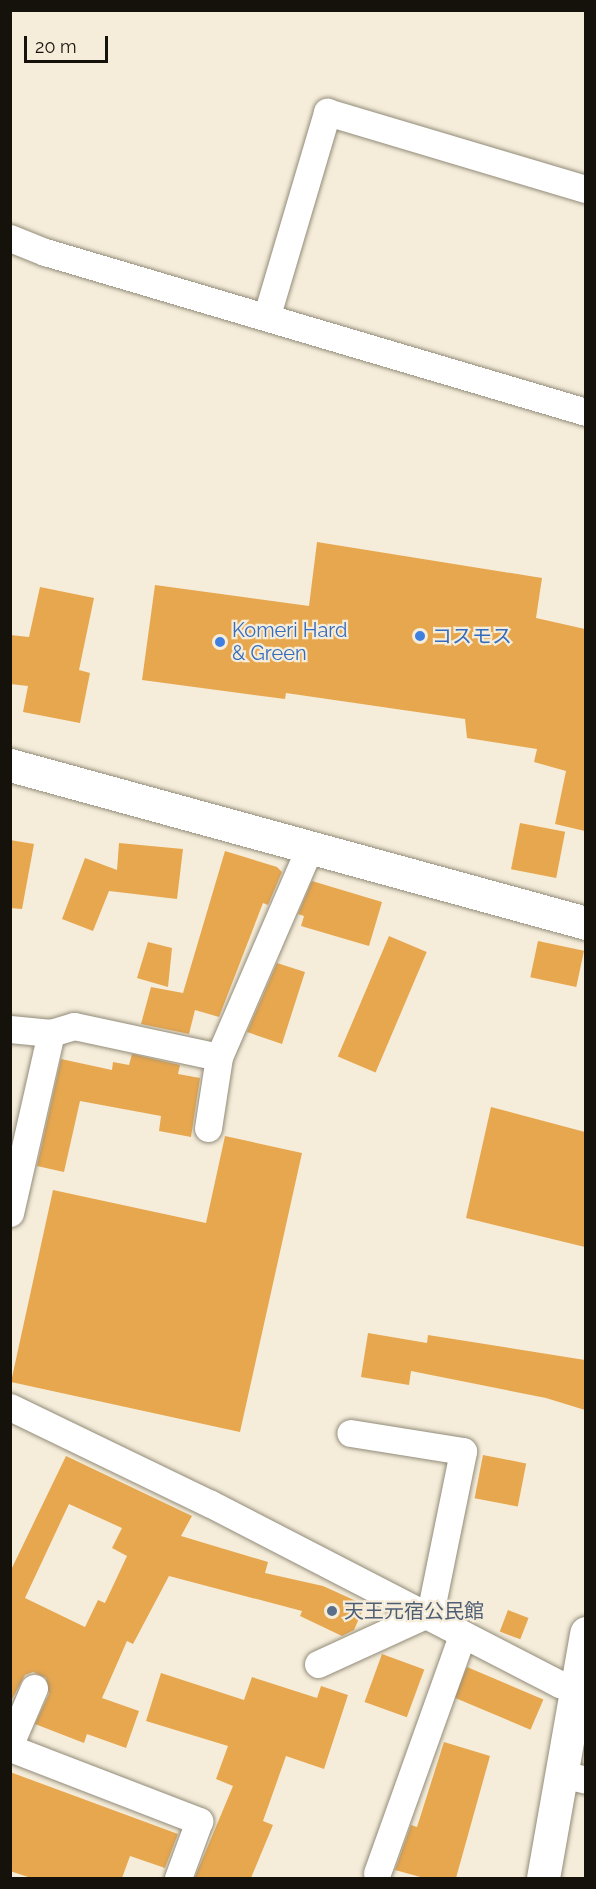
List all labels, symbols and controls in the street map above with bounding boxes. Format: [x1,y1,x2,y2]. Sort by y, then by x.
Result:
scale bar [27,24,111,62]
text: 20 m [35,36,77,57]
place label: Komeri Hard & Green [232,618,347,665]
place label: コスモス [432,624,512,648]
marker: コスモス [413,629,427,643]
marker: Komeri Hard & Green [213,635,227,649]
place label: 天王元宿公民館 [344,1599,484,1623]
marker: 天王元宿公民館 [325,1604,339,1618]

